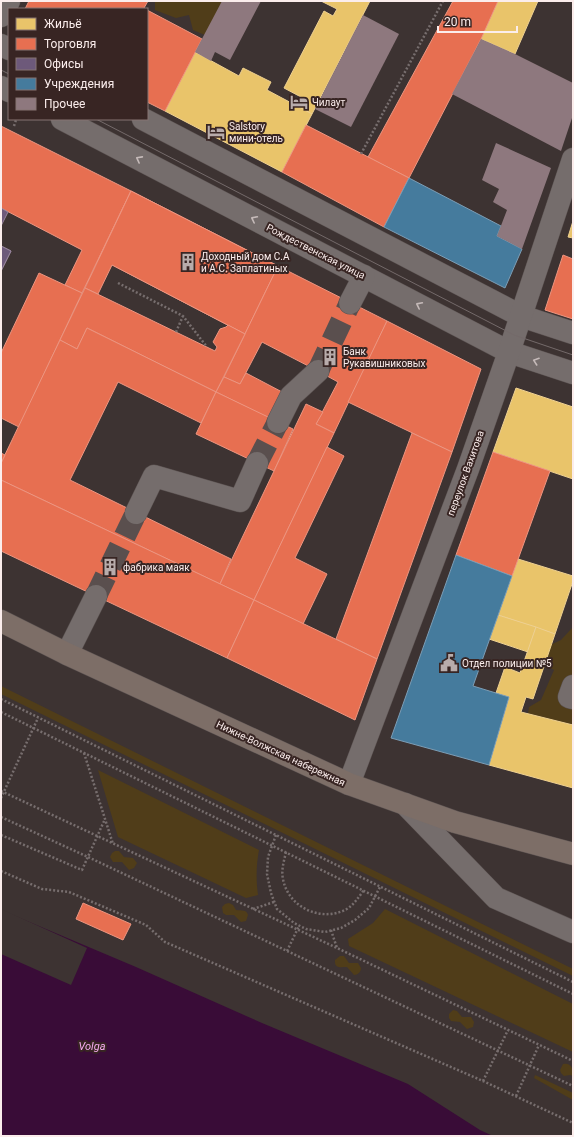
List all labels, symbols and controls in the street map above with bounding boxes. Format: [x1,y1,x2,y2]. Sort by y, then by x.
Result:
legend [8,8,148,120]
scale bar [438,8,517,34]
text: 20 m [444,15,471,29]
text: Жильё [44,17,82,31]
text: Торговля [44,37,96,51]
text: Офисы [44,57,84,71]
text: Учреждения [44,77,114,91]
hotel icon: Чилаут [289,92,309,112]
text: Прочее [44,97,85,111]
place label: Чилаут [312,97,345,108]
place label: Salstory мини-отель [229,121,283,144]
hotel icon: Salstory мини-отель [206,122,226,142]
one-way arrow [135,156,143,164]
one-way arrow [251,216,258,224]
street label: Рождественская улица [265,222,367,281]
place label: Доходный дом С.А и А.С. Заплатиных [201,251,290,274]
building icon: Доходный дом С.А и А.С. Заплатиных [178,252,198,272]
one-way arrow [416,302,423,309]
place label: Банк Рукавишниковых [343,346,426,369]
building icon: Банк Рукавишниковых [320,347,340,367]
one-way arrow [533,357,540,365]
street label: переулок Вахитова [445,429,486,517]
building icon: фабрика маяк [100,557,120,577]
place label: фабрика маяк [123,562,190,573]
public building icon: Отдел полиции №5 [439,653,459,673]
place label: Отдел полиции №5 [462,658,552,669]
street label: Нижне-Волжская набережная [215,719,347,788]
water label: Volga [78,1040,106,1053]

